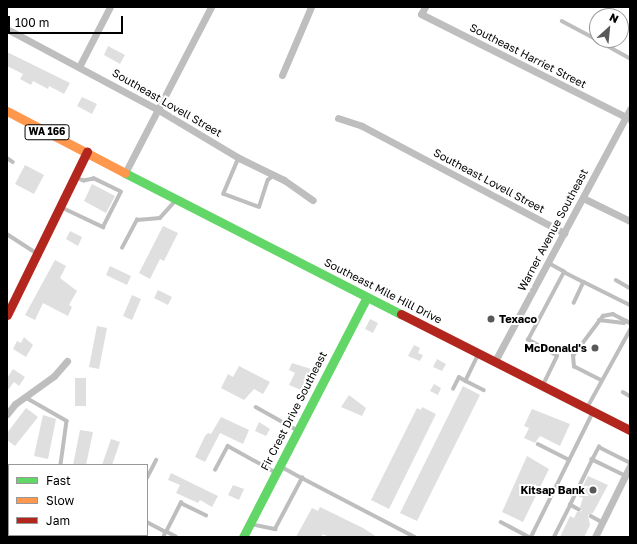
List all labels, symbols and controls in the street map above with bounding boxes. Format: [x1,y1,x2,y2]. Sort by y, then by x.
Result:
scale bar [10,8,125,34]
north arrow [589,8,629,48]
text: N [608,10,621,25]
text: 100 m [15,15,49,30]
street label: Southeast Harriet Street [467,21,589,91]
street label: Southeast Lovell Street [110,66,224,140]
road number: WA 166 [24,124,70,140]
street label: Southeast Lovell Street [431,146,547,216]
street label: Warner Avenue Southeast [515,167,591,293]
street label: Southeast Mile Hill Drive [322,256,444,326]
place label: Texaco [499,312,537,326]
marker: Texaco [486,314,496,324]
place label: McDonald's [524,341,587,355]
marker: McDonald's [590,343,600,353]
street label: Fir Crest Drive Southeast [258,349,330,473]
legend [8,464,148,536]
text: Fast [46,473,71,488]
place label: Kitsap Bank [520,483,585,497]
marker: Kitsap Bank [588,485,598,495]
text: Slow [46,493,74,508]
text: Jam [46,513,70,528]

